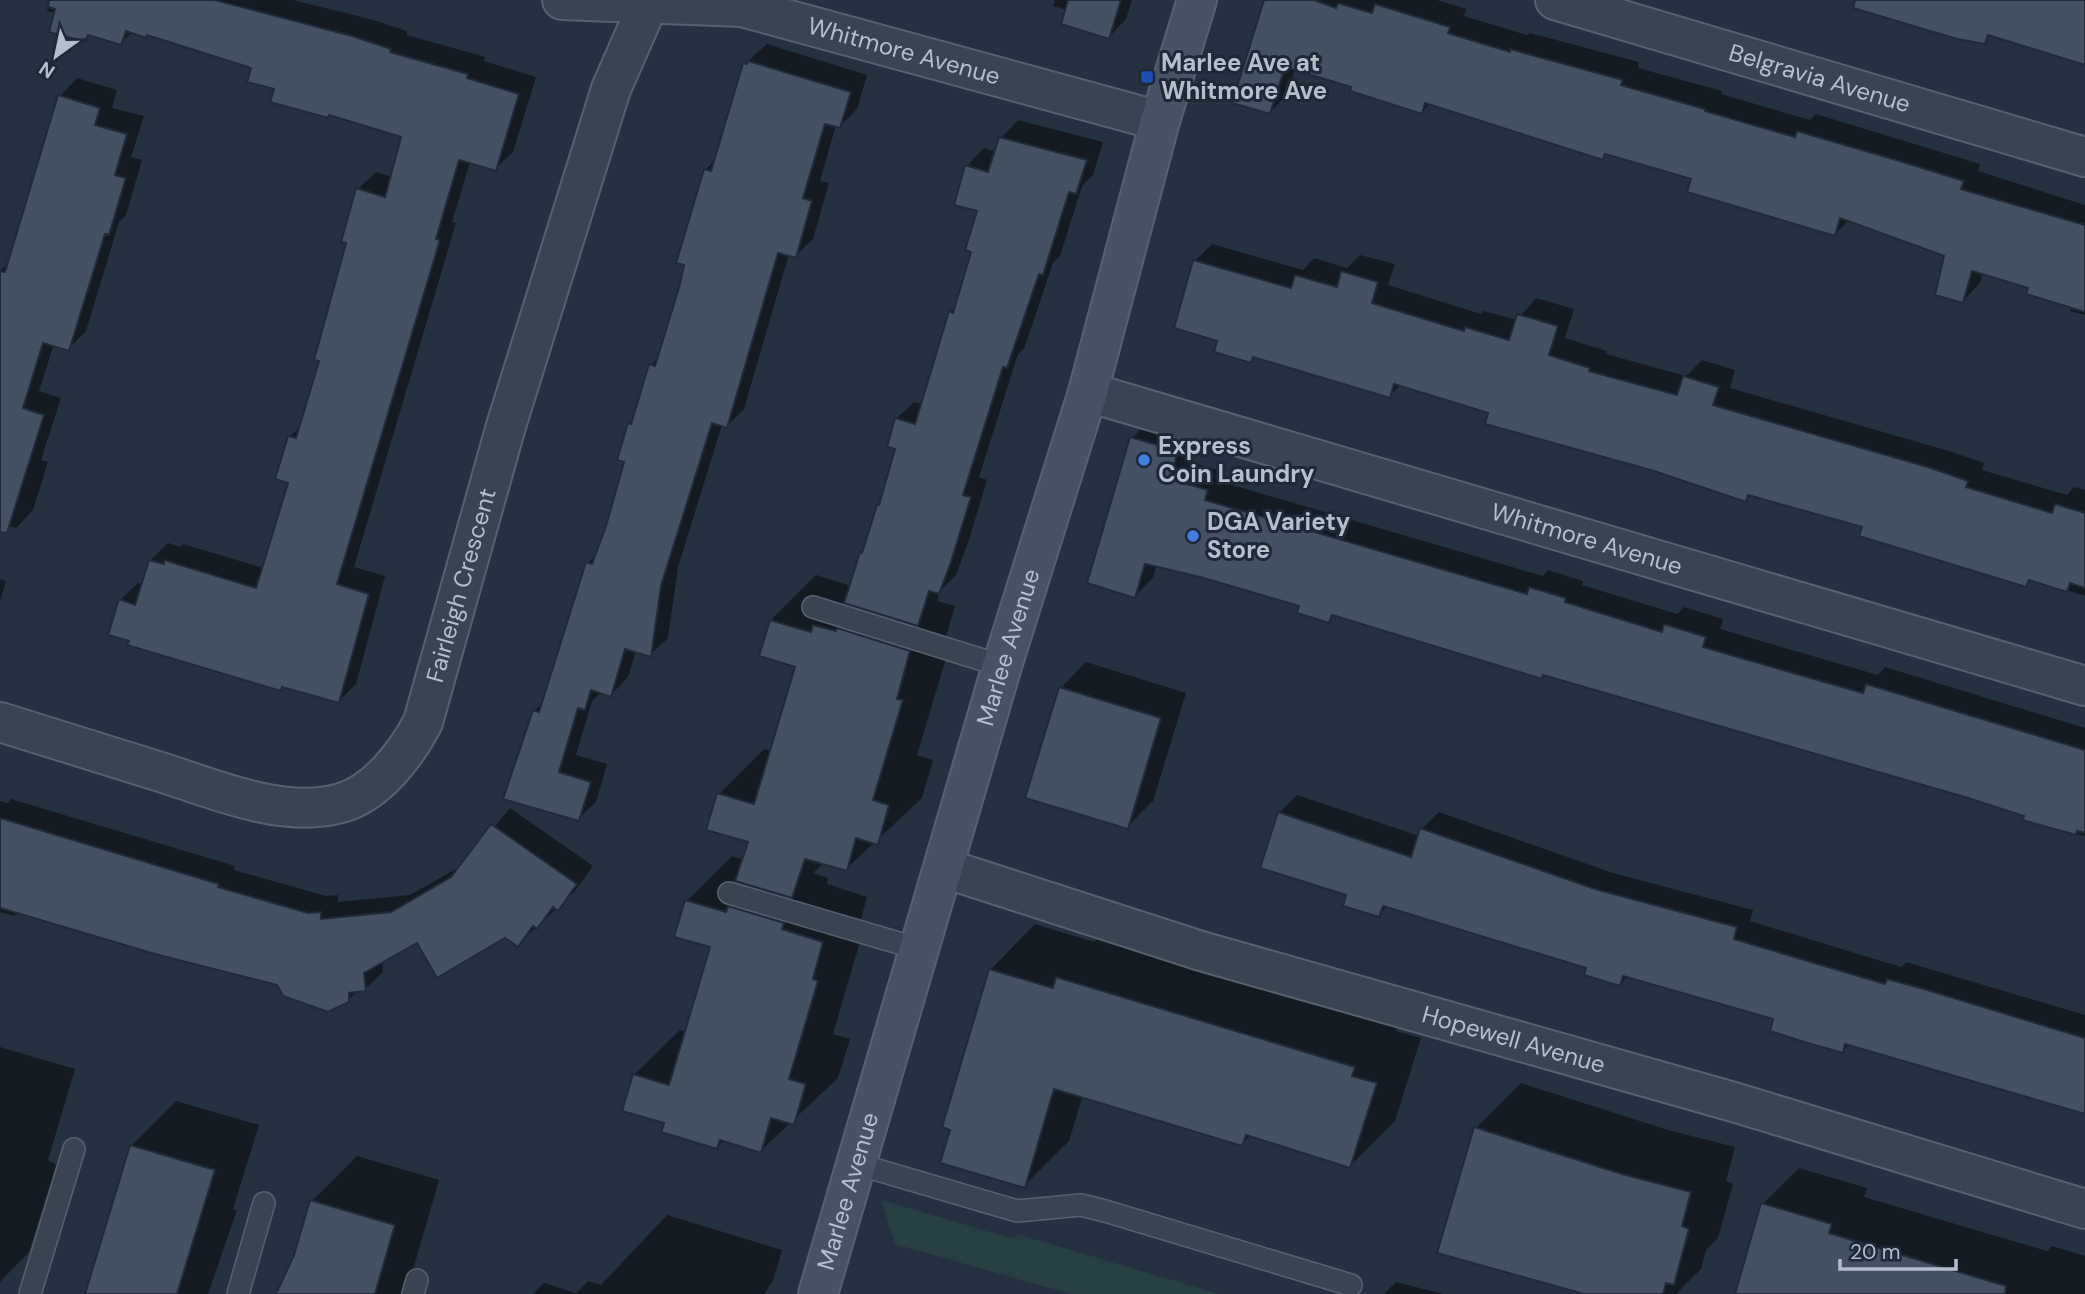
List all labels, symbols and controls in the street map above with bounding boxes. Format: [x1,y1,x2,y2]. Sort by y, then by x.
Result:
street label: Whitmore Avenue [805,10,1004,92]
north arrow [21,21,91,91]
street label: Belgravia Avenue [1725,36,1914,119]
place label: Marlee Ave at Whitmore Ave [1161,47,1327,106]
text: N [34,56,60,84]
marker: Marlee Ave at Whitmore Ave [1139,69,1155,85]
place label: Express Coin Laundry [1158,430,1315,489]
marker: Express Coin Laundry [1136,452,1152,468]
street label: Fairleigh Crescent [419,485,503,686]
street label: Whitmore Avenue [1488,496,1686,581]
place label: DGA Variety Store [1207,506,1351,565]
marker: DGA Variety Store [1185,528,1201,544]
street label: Marlee Avenue [969,565,1047,730]
street label: Hopewell Avenue [1419,998,1609,1080]
street label: Marlee Avenue [810,1109,885,1274]
scale bar [1840,1228,1955,1272]
text: 20 m [1850,1238,1901,1266]

